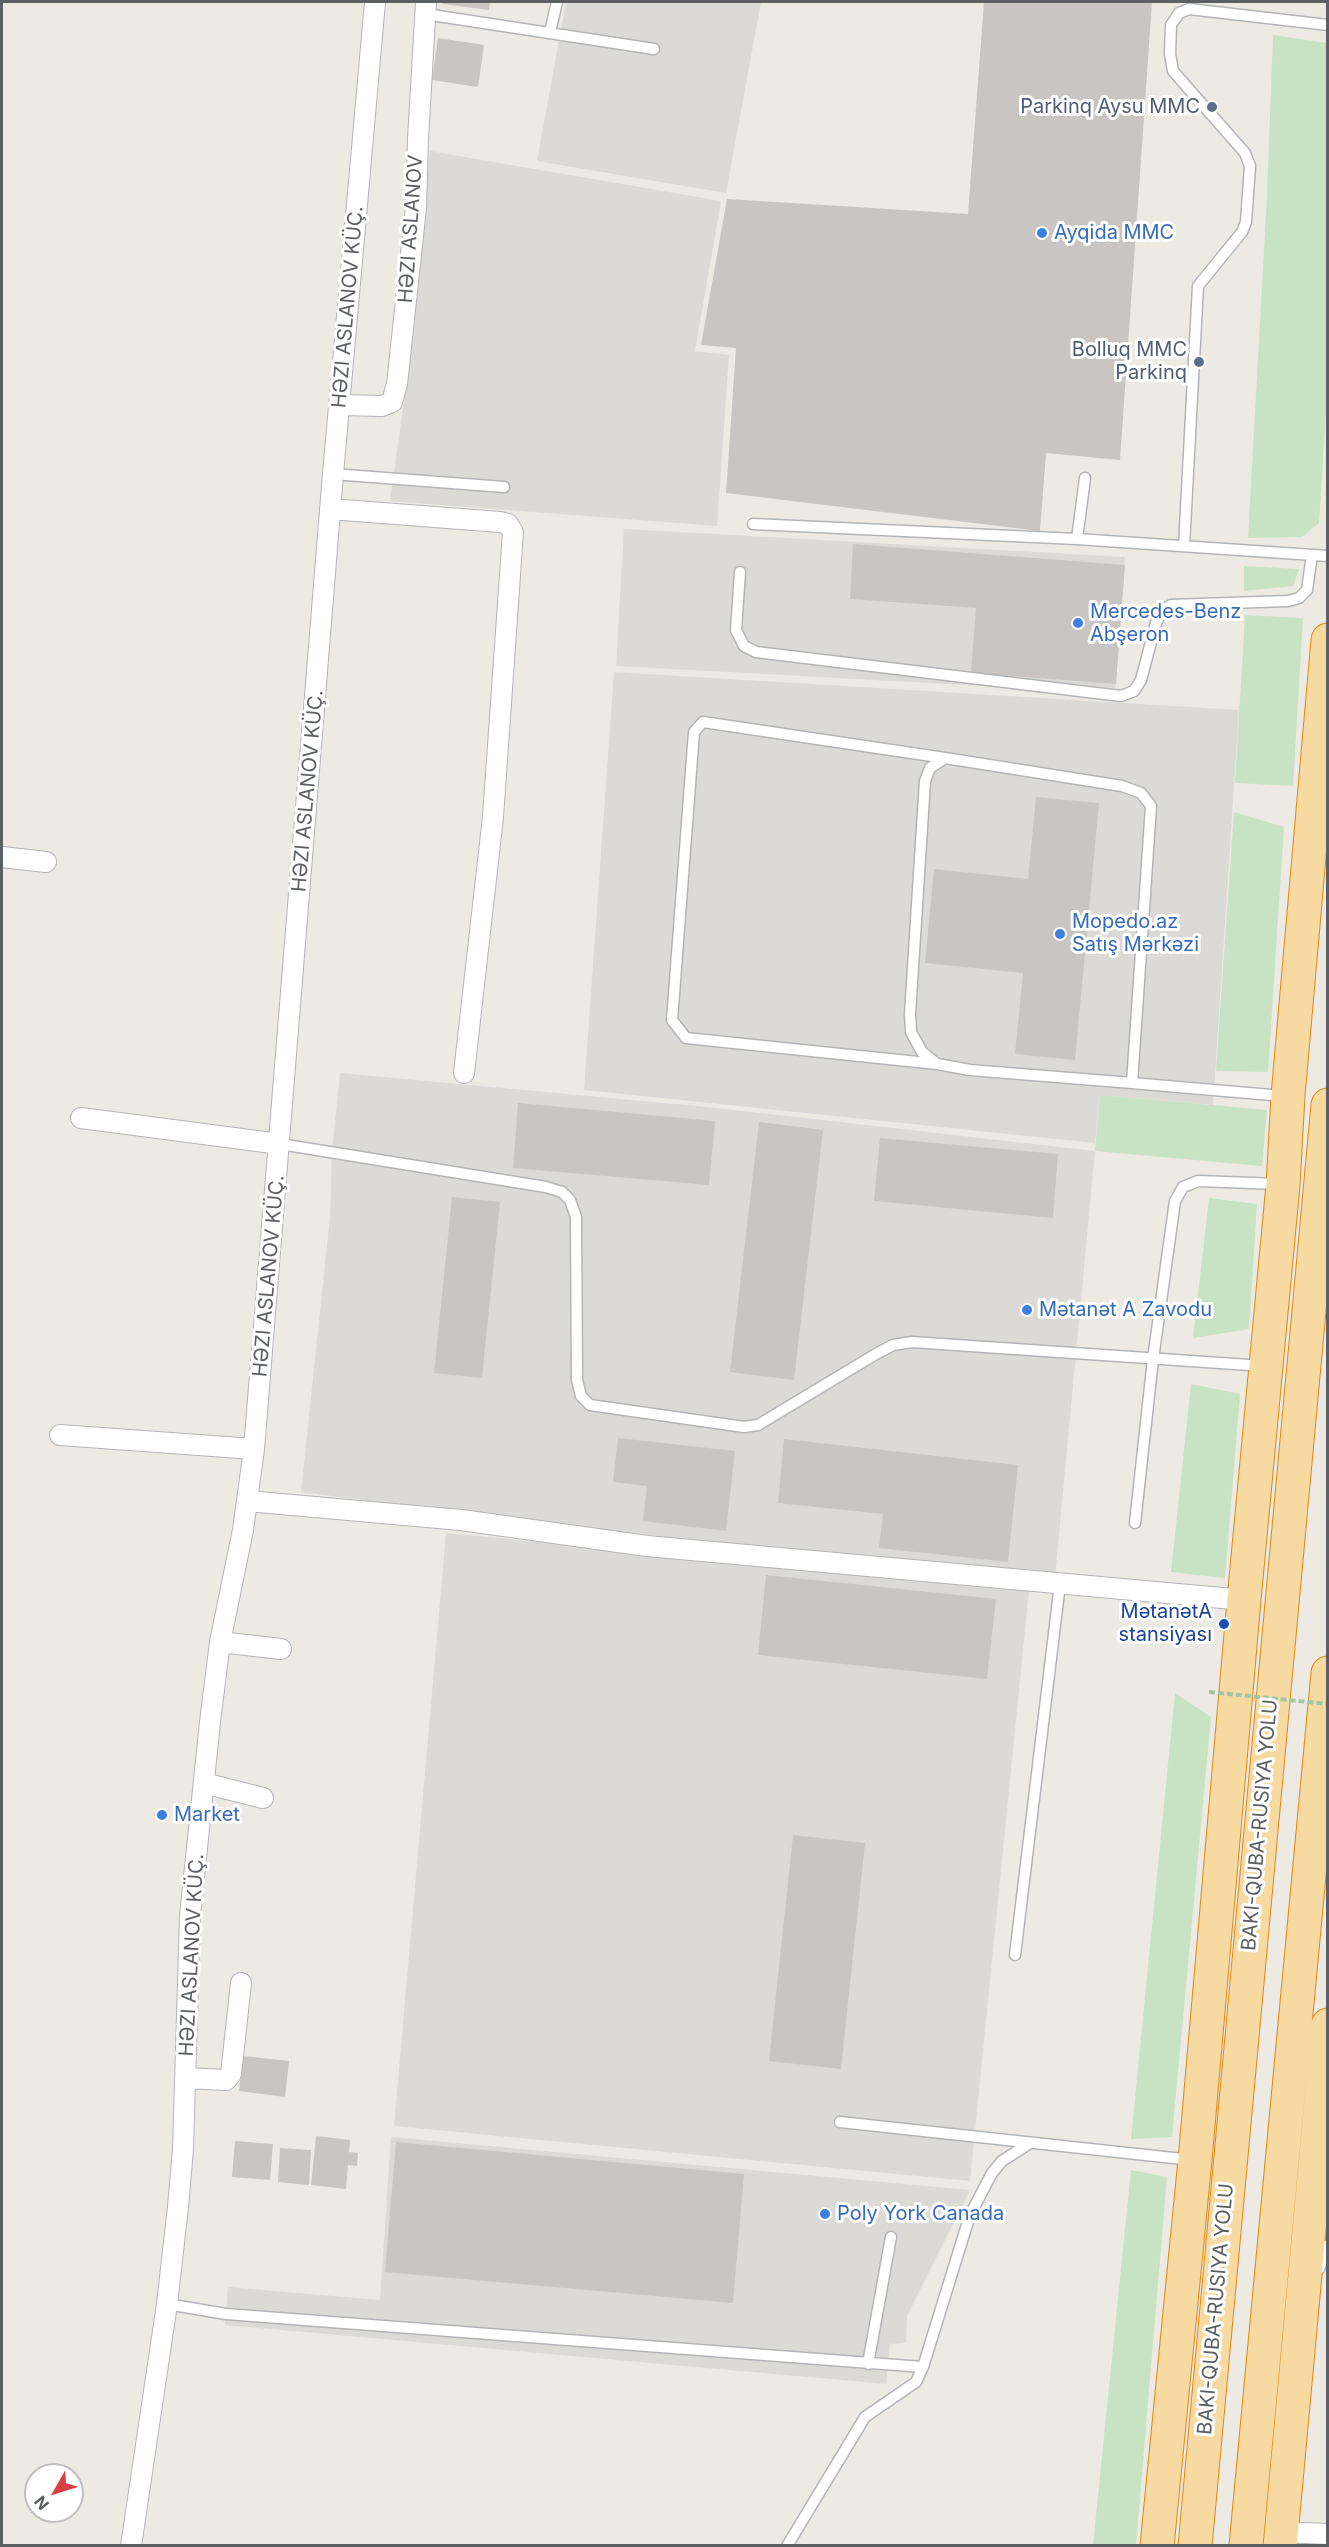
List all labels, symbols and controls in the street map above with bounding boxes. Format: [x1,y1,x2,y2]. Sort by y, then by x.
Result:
place label: Parkinq Aysu MMC [1020,95,1200,119]
marker: Parkinq Aysu MMC [1205,100,1219,114]
street label: HƏZI ASLANOV [394,154,428,304]
street label: HƏZI ASLANOV KÜÇ. [327,205,369,409]
place label: Ayqida MMC [1054,221,1174,245]
marker: Ayqida MMC [1035,226,1049,240]
place label: Bolluq MMC Parkinq [1072,338,1187,385]
marker: Bolluq MMC Parkinq [1192,355,1206,369]
place label: Mercedes-Benz Abşeron [1090,600,1241,647]
marker: Mercedes-Benz Abşeron [1071,616,1085,630]
street label: HƏZI ASLANOV KÜÇ. [287,689,329,893]
place label: Mopedo.az Satış Mərkəzi [1072,910,1199,957]
marker: Mopedo.az Satış Mərkəzi [1053,927,1067,941]
street label: HƏZI ASLANOV KÜÇ. [248,1174,290,1378]
place label: Mətanət A Zavodu [1039,1298,1212,1322]
marker: Mətanət A Zavodu [1020,1303,1034,1317]
place label: MətanətA stansiyası [1119,1600,1212,1647]
marker: MətanətA stansiyası [1217,1617,1231,1631]
street label: BAKI-QUBA-RUSIYA YOLU [1237,1698,1283,1952]
place label: Market [174,1803,240,1827]
marker: Market [155,1808,169,1822]
street label: HƏZI ASLANOV KÜÇ. [175,1853,209,2057]
street label: BAKI-QUBA-RUSIYA YOLU [1193,2182,1239,2436]
place label: Poly York Canada [837,2202,1004,2226]
marker: Poly York Canada [818,2207,832,2221]
north arrow [24,2463,84,2523]
text: N [30,2492,53,2514]

